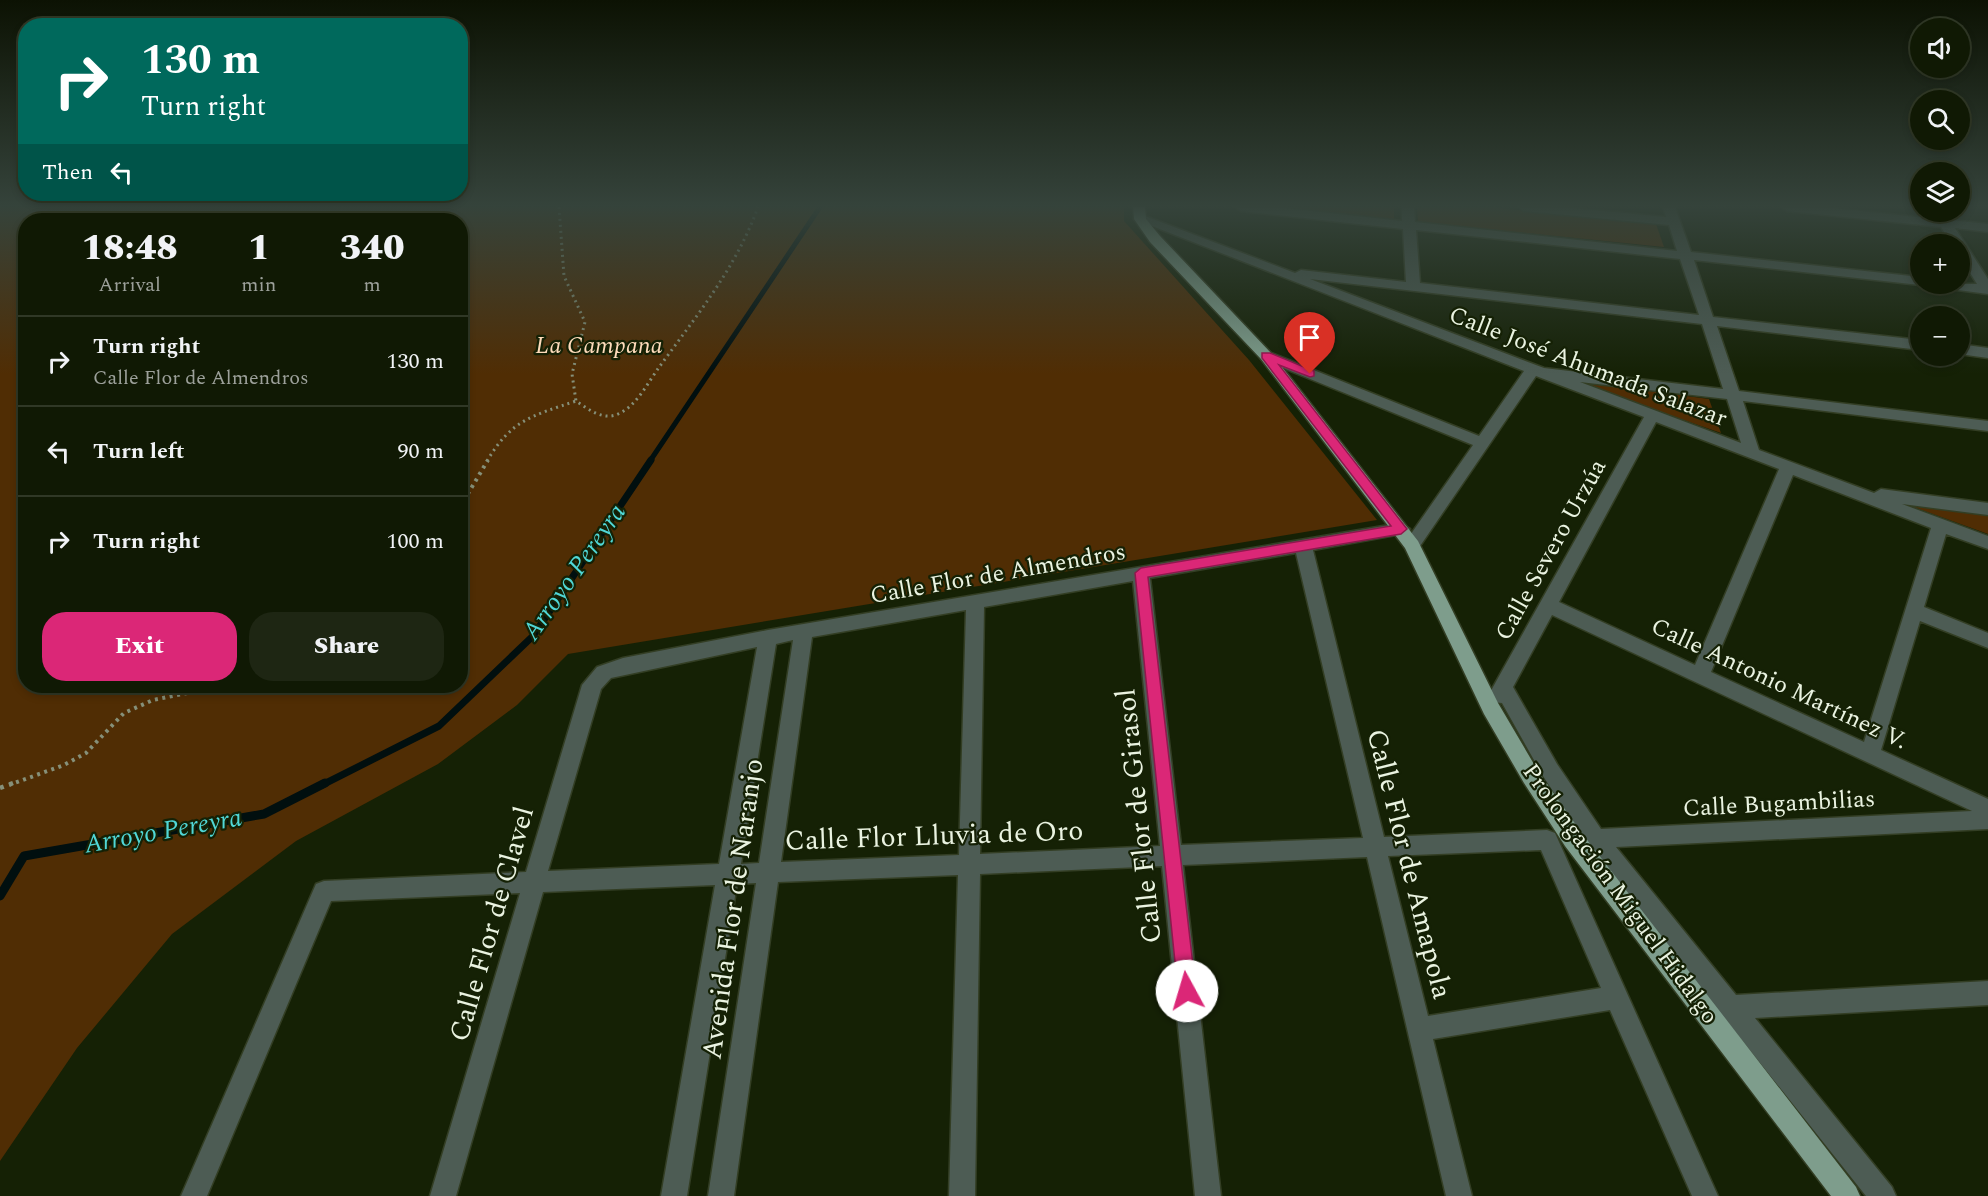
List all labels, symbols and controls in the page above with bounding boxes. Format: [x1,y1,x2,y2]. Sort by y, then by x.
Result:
map controls [1910,18,1970,366]
button: sound [1910,18,1970,78]
text: 130 m [141,29,260,92]
icon: right [42,42,120,120]
text: Turn right [141,86,266,128]
button: search [1910,90,1970,150]
text: Then [42,156,93,189]
icon: left [105,156,138,189]
button: layers [1910,162,1970,222]
text: 18:48 [81,221,178,276]
text: 1 [248,221,270,276]
text: 340 [340,221,405,276]
button: + [1910,234,1970,294]
text: Arrival [99,270,161,300]
text: min [241,270,276,300]
text: m [364,270,381,300]
street label: Calle José Ahumada Salazar [1444,297,1732,437]
button: − [1910,306,1970,366]
pin [1284,312,1335,374]
icon: arrive [1293,321,1326,354]
park label: La Campana [535,328,663,364]
text: Turn right [93,330,200,363]
icon: right [42,345,75,378]
text: 130 m [387,345,444,378]
text: Calle Flor de Almendros [93,363,309,393]
icon: left [42,435,75,468]
text: Turn left [93,435,185,468]
text: 90 m [398,435,444,468]
street label: Calle Severo Urzúa [1486,453,1616,647]
water label: Arroyo Pereyra [511,495,636,650]
icon: right [42,525,75,558]
text: Turn right [93,525,200,558]
text: 100 m [387,525,444,558]
street label: Calle Flor de Almendros [867,534,1129,614]
street label: Calle Antonio Martínez V. [1645,609,1913,759]
button: Exit [42,612,237,681]
button: Share [249,612,444,681]
street label: Calle Flor de Girasol [1104,686,1174,946]
street label: Calle Flor de Amapola [1355,724,1463,1004]
street label: Avenida Flor de Naranjo [691,756,775,1062]
street label: Prolongación Miguel Hidalgo [1513,756,1727,1032]
street label: Calle Bugambilias [1682,781,1876,827]
water label: Arroyo Pereyra [80,797,245,865]
street label: Calle Flor de Clavel [438,801,546,1047]
street label: Calle Flor Lluvia de Oro [784,809,1084,863]
position arrow [1155,959,1219,1023]

